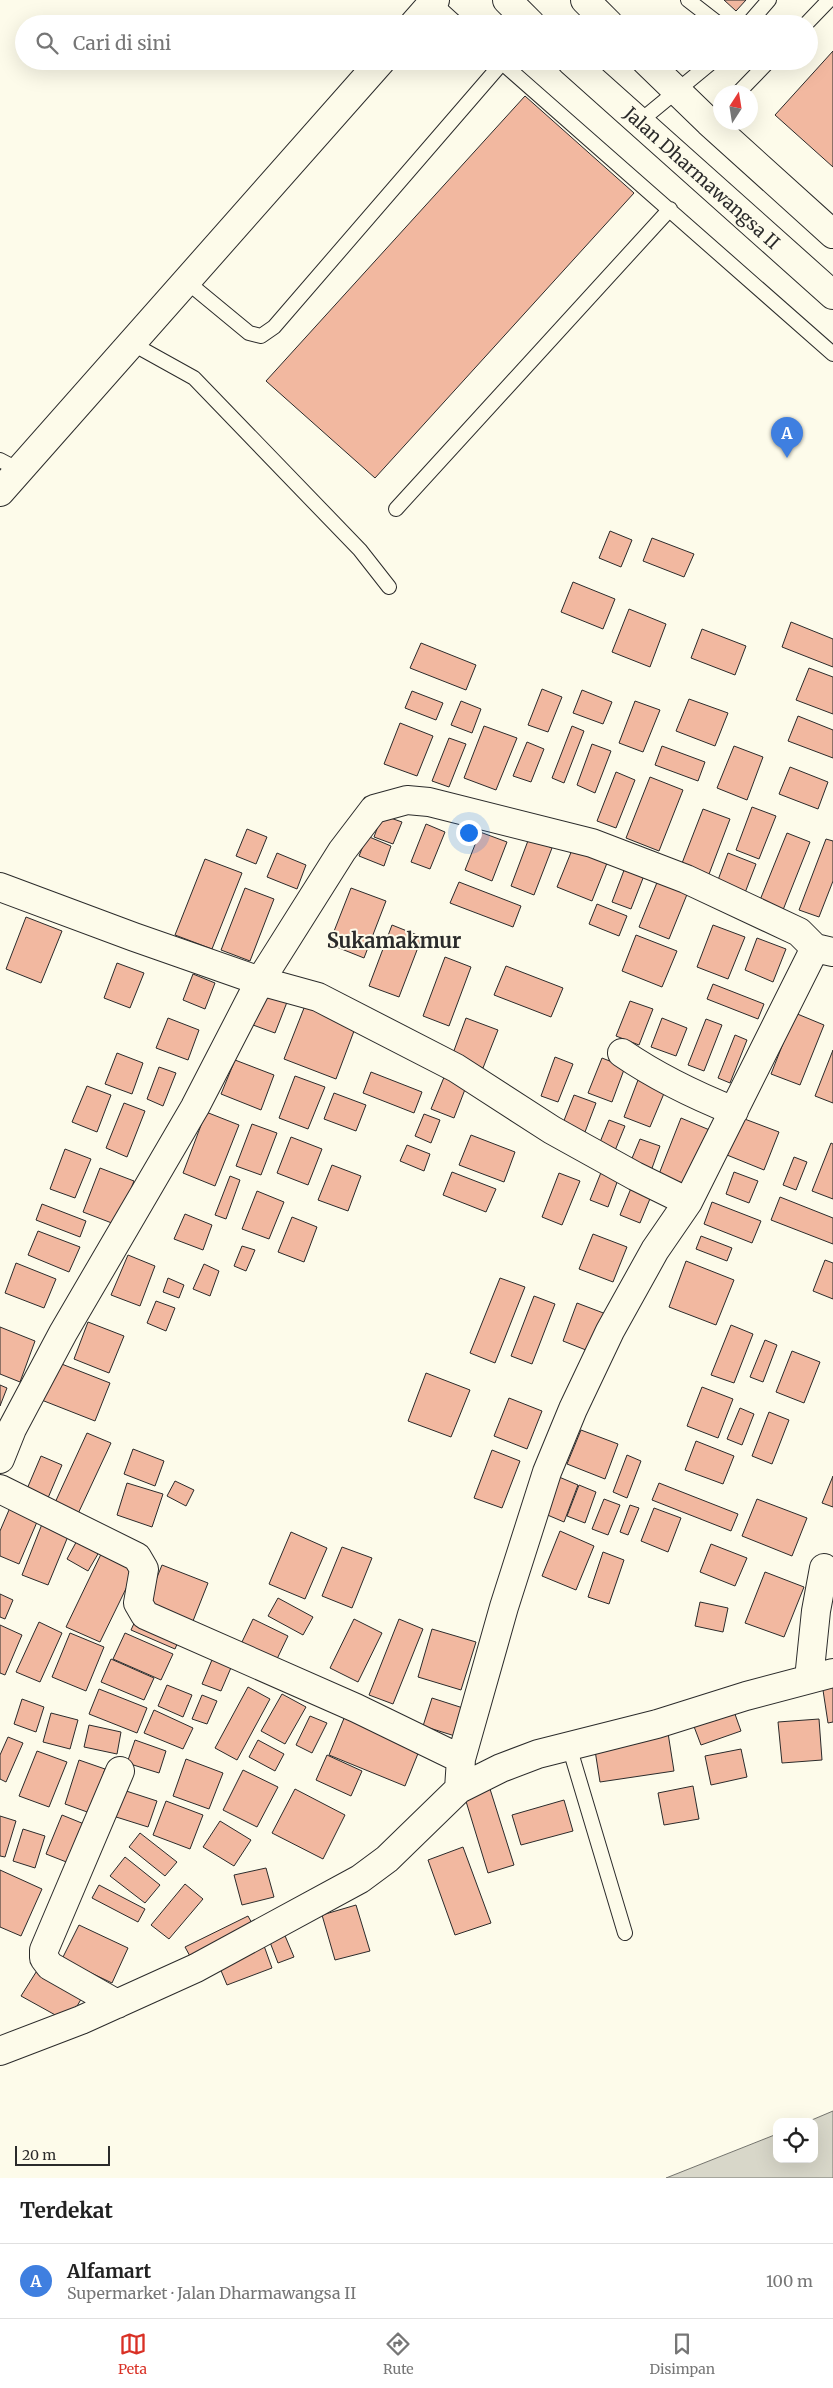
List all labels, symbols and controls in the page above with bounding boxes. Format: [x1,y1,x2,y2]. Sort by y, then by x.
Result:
search box [15,15,818,70]
icon: search [33,29,61,57]
text: Cari di sini [73,31,171,55]
north arrow [713,85,758,130]
street label: Jalan Dharmawangsa II [619,101,785,254]
pin: A [771,417,803,458]
your location [456,820,482,846]
district label: Sukamakmur [327,928,461,953]
map controls [773,2118,818,2163]
button: locate [773,2118,818,2163]
scale bar [15,2143,110,2166]
text: 20 m [22,2146,56,2164]
text: Terdekat [20,2197,113,2224]
text: Alfamart [67,2259,151,2283]
text: A [30,2271,42,2291]
text: 100 m [766,2271,813,2291]
text: Supermarket · Jalan Dharmawangsa II [67,2283,356,2303]
tab: Peta [118,2330,147,2378]
tab: Rute [383,2330,414,2378]
tab: Disimpan [650,2330,715,2378]

